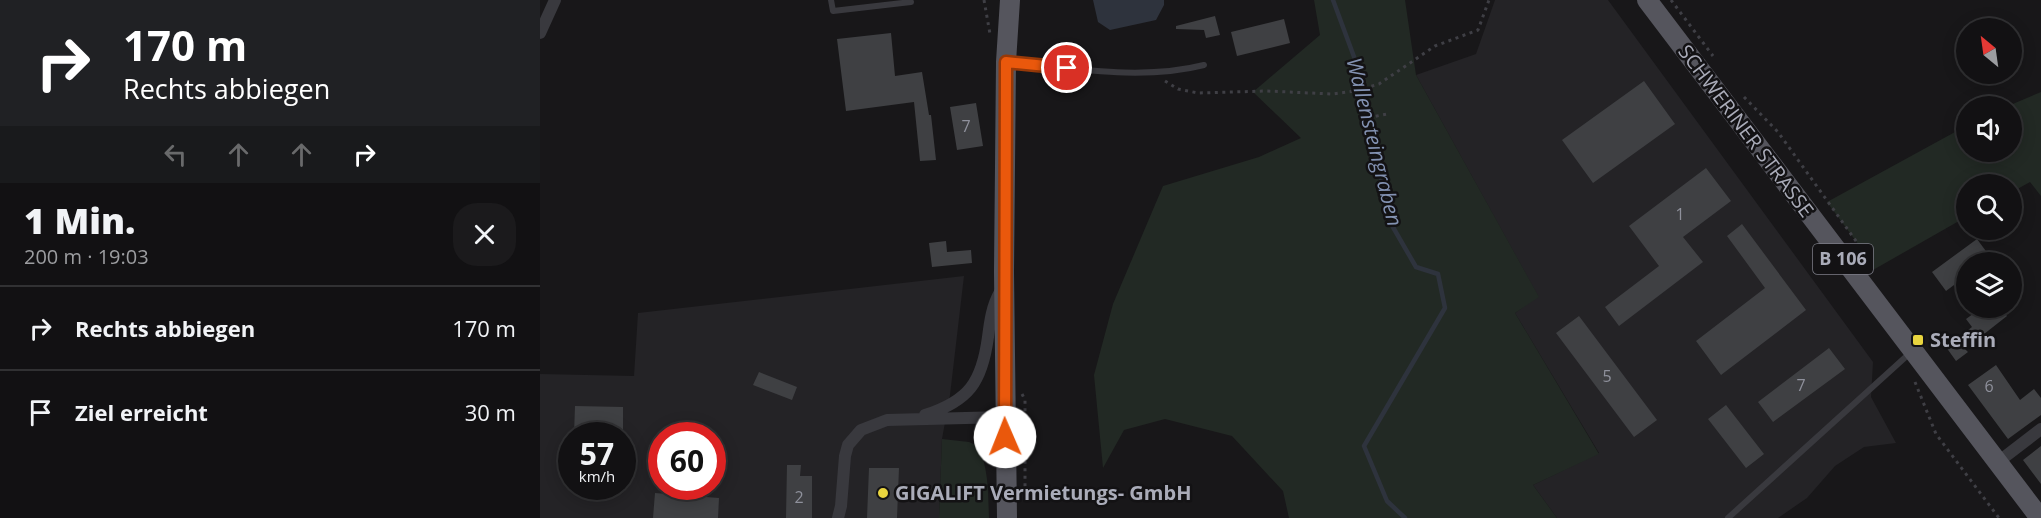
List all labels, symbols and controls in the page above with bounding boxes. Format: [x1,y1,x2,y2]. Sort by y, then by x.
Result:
text: 170 m [123,16,247,73]
north arrow [1956,18,2022,84]
map controls [1956,18,2022,318]
icon: right [24,24,102,102]
street label: SCHWERINER STRASSE [1673,39,1820,223]
pin [1041,42,1092,93]
icon: arrive [1050,51,1083,84]
water label: Wallensteingraben [1341,55,1409,229]
text: Rechts abbiegen [123,70,330,107]
button: sound [1956,96,2022,162]
house number: 7 [961,115,971,137]
icon: left [159,138,192,171]
icon: ahead [222,138,255,171]
icon: ahead [285,138,318,171]
icon: right [348,138,381,171]
button: search [1956,174,2022,240]
text: 1 Min. [24,196,135,245]
button: close [453,203,516,266]
house number: 1 [1675,203,1685,225]
text: 200 m · 19:03 [24,243,149,270]
road number: B 106 [1813,244,1873,274]
button: layers [1956,252,2022,318]
icon: right [24,312,57,345]
text: Rechts abbiegen [75,313,255,343]
text: 170 m [452,313,516,343]
place label: Steffin [1930,326,1996,353]
marker: Steffin [1911,333,1925,347]
house number: 5 [1602,365,1612,387]
house number: 7 [1796,374,1806,396]
house number: 6 [1984,375,1994,397]
icon: arrive [24,396,57,429]
text: Ziel erreicht [75,397,208,427]
text: 30 m [465,397,516,427]
position arrow [973,405,1037,469]
speed limit sign: 60 [648,422,726,500]
text: 57 [580,433,614,474]
text: km/h [579,466,615,486]
place label: GIGALIFT Vermietungs- GmbH [895,479,1191,506]
house number: 2 [794,486,804,508]
marker: GIGALIFT Vermietungs- GmbH [876,486,890,500]

